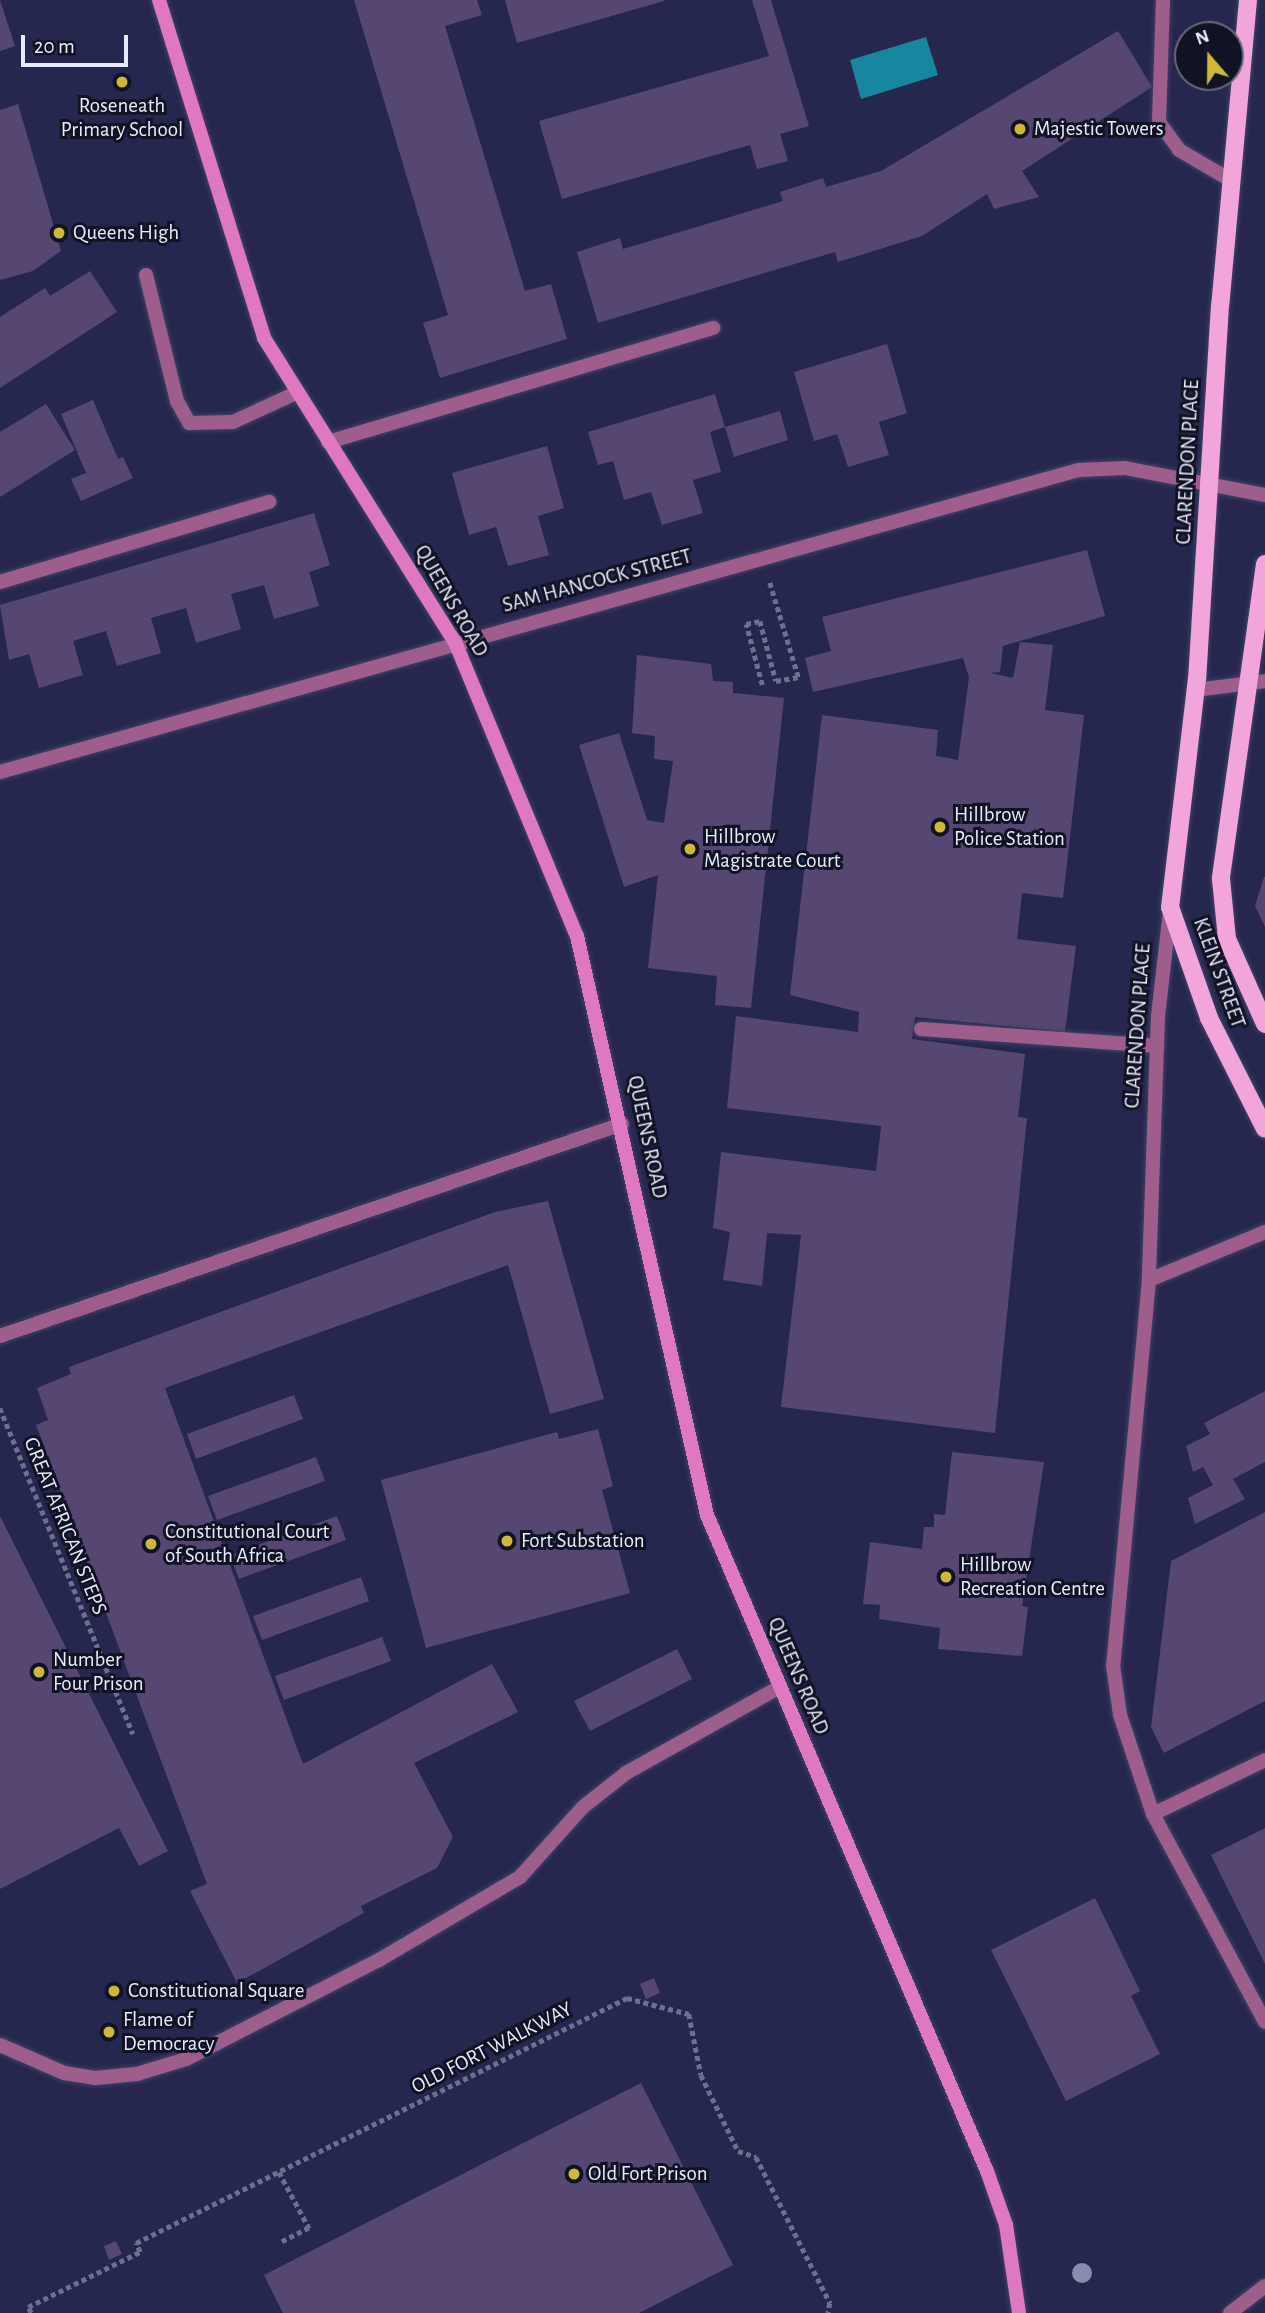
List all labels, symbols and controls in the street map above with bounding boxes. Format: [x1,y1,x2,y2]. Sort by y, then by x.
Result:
scale bar [24,21,131,65]
north arrow [1174,21,1244,91]
text: N [1193,26,1212,49]
text: 20 m [34,36,75,57]
marker: Roseneath Primary School [114,74,130,90]
place label: Roseneath Primary School [61,93,183,143]
place label: Majestic Towers [1034,116,1163,142]
marker: Majestic Towers [1012,121,1028,137]
place label: Queens High [73,220,179,246]
marker: Queens High [51,225,67,241]
street label: CLARENDON PLACE [1171,379,1205,545]
street label: QUEENS ROAD [409,541,493,661]
street label: SAM HANCOCK STREET [500,544,694,618]
place label: Hillbrow Police Station [954,802,1065,852]
marker: Hillbrow Police Station [932,819,948,835]
place label: Hillbrow Magistrate Court [704,824,840,874]
marker: Hillbrow Magistrate Court [682,841,698,857]
street label: KLEIN STREET [1187,914,1251,1032]
street label: CLARENDON PLACE [1120,943,1156,1109]
street label: QUEENS ROAD [622,1073,672,1201]
street label: GREAT AFRICAN STEPS [18,1434,112,1618]
place label: Constitutional Court of South Africa [165,1519,329,1569]
place label: Fort Substation [521,1528,645,1554]
marker: Fort Substation [499,1533,515,1549]
marker: Constitutional Court of South Africa [143,1536,159,1552]
place label: Hillbrow Recreation Centre [960,1552,1105,1602]
marker: Hillbrow Recreation Centre [938,1569,954,1585]
street label: QUEENS ROAD [762,1614,834,1738]
place label: Number Four Prison [53,1647,144,1697]
marker: Number Four Prison [31,1664,47,1680]
place label: Constitutional Square [128,1978,304,2004]
marker: Constitutional Square [106,1983,122,1999]
street label: OLD FORT WALKWAY [407,1997,577,2099]
place label: Flame of Democracy [123,2007,215,2057]
marker: Flame of Democracy [101,2024,117,2040]
place label: Old Fort Prison [588,2161,707,2187]
marker: Old Fort Prison [566,2166,582,2182]

